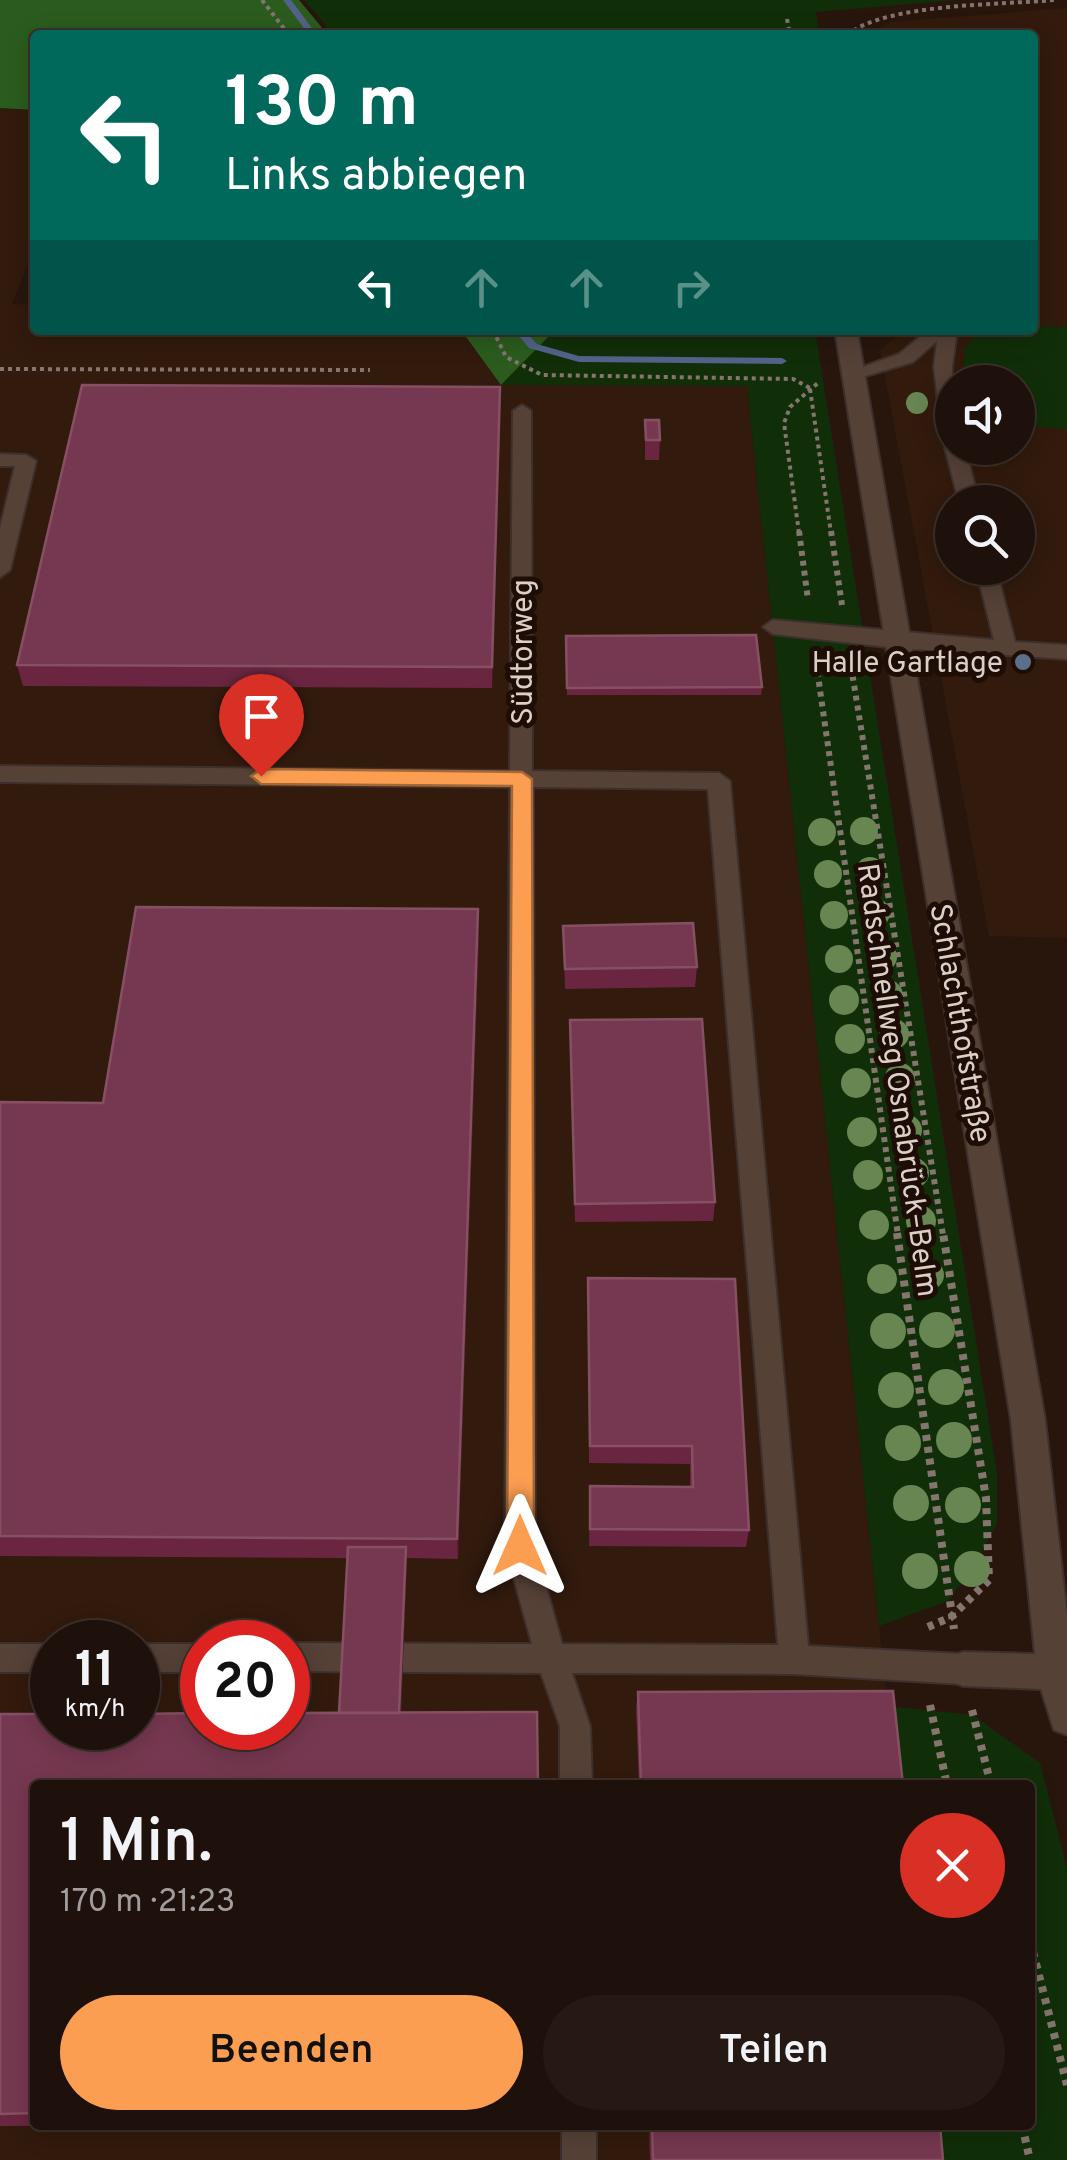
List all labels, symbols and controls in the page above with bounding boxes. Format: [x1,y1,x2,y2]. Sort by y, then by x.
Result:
text: 130 m [225,62,419,151]
icon: left [60,70,190,200]
text: Links abbiegen [225,149,527,206]
icon: left [349,260,404,315]
icon: ahead [454,260,509,315]
icon: ahead [559,260,614,315]
icon: right [664,260,719,315]
map controls [935,365,1035,585]
button: sound [935,365,1035,465]
button: search [935,485,1035,585]
street label: Südtorweg [506,579,543,725]
place label: Halle Gartlage [812,646,1003,683]
marker: Halle Gartlage [1012,651,1034,673]
pin [219,674,304,777]
icon: arrive [234,689,289,744]
street label: Radschnellweg Osnabrück–Belm [847,861,944,1300]
street label: Schlachthofstraße [919,901,998,1146]
position arrow [468,1494,572,1598]
speed limit sign: 20 [180,1620,310,1750]
text: 11 [75,1641,115,1704]
text: km/h [65,1694,125,1726]
text: 1 Min. [60,1807,213,1883]
button: close [900,1813,1005,1918]
text: 170 m · 21:23 [60,1883,235,1923]
button: Beenden [60,1995,523,2110]
button: Teilen [543,1995,1005,2110]

